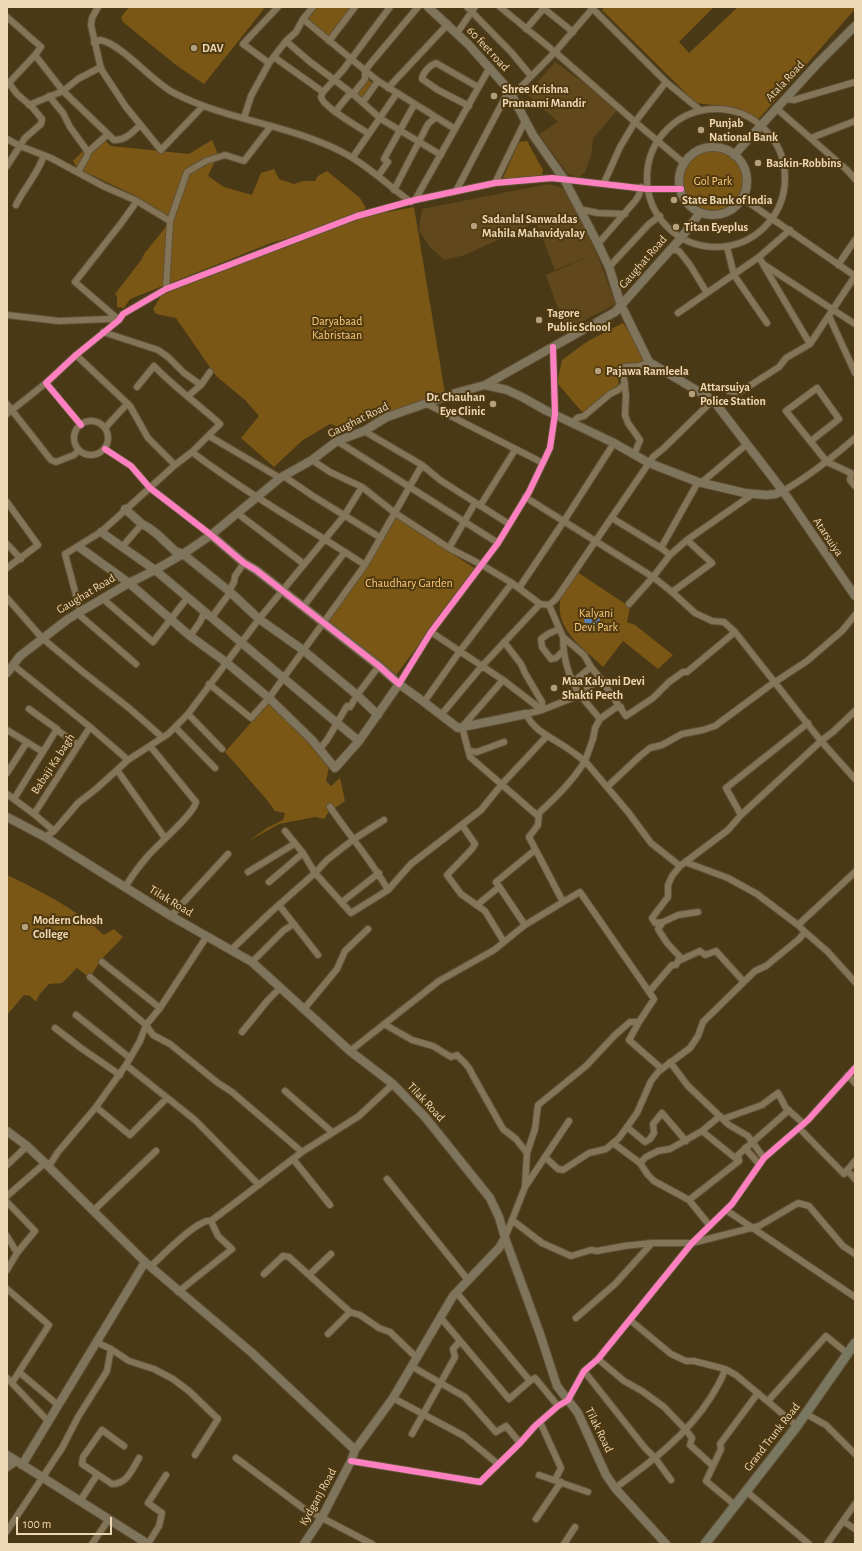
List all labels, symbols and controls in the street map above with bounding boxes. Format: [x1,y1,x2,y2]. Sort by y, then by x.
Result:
street label: 60 feet road [464,24,512,74]
place label: DAV [202,41,224,55]
marker: DAV [189,43,199,53]
street label: Atala Road [763,58,807,104]
place label: Shree Krishna Pranaami Mandir [502,82,586,110]
marker: Shree Krishna Pranaami Mandir [489,91,499,101]
place label: Punjab National Bank [709,116,778,144]
marker: Punjab National Bank [696,125,706,135]
place label: Baskin-Robbins [766,156,841,170]
marker: Baskin-Robbins [753,158,763,168]
park label: Gol Park [694,174,732,188]
place label: State Bank of India [682,193,772,207]
marker: State Bank of India [669,195,679,205]
place label: Sadanlal Sanwaldas Mahila Mahavidyalay [482,212,585,240]
place label: Titan Eyeplus [684,220,748,234]
marker: Sadanlal Sanwaldas Mahila Mahavidyalay [469,221,479,231]
marker: Titan Eyeplus [671,222,681,232]
street label: Gaughat Road [616,232,670,292]
place label: Tagore Public School [547,306,611,334]
park label: Daryabaad Kabristaan [311,314,363,342]
marker: Tagore Public School [534,315,544,325]
place label: Pajawa Ramleela [606,364,689,378]
marker: Pajawa Ramleela [593,366,603,376]
place label: Attarsuiya Police Station [700,380,766,408]
marker: Attarsuiya Police Station [687,389,697,399]
place label: Dr. Chauhan Eye Clinic [426,390,485,418]
street label: Gaughat Road [325,399,391,441]
marker: Dr. Chauhan Eye Clinic [488,399,498,409]
street label: Atarsuiya [810,515,846,559]
street label: Gaughat Road [54,571,118,617]
park label: Chaudhary Garden [365,576,453,590]
park label: Kalyani Devi Park [574,606,618,634]
place label: Maa Kalyani Devi Shakti Peeth [562,674,645,702]
marker: Maa Kalyani Devi Shakti Peeth [549,683,559,693]
street label: Babaji Ka bagh [28,731,78,797]
street label: Tilak Road [146,882,196,920]
place label: Modern Ghosh College [33,913,103,941]
marker: Modern Ghosh College [20,922,30,932]
street label: Tilak Road [404,1079,448,1125]
street label: Grand Trunk Road [741,1400,803,1474]
street label: Tilak Road [582,1405,616,1455]
street label: Kydganj Road [296,1466,340,1528]
scale bar [18,1509,114,1535]
text: 100 m [23,1518,51,1530]

